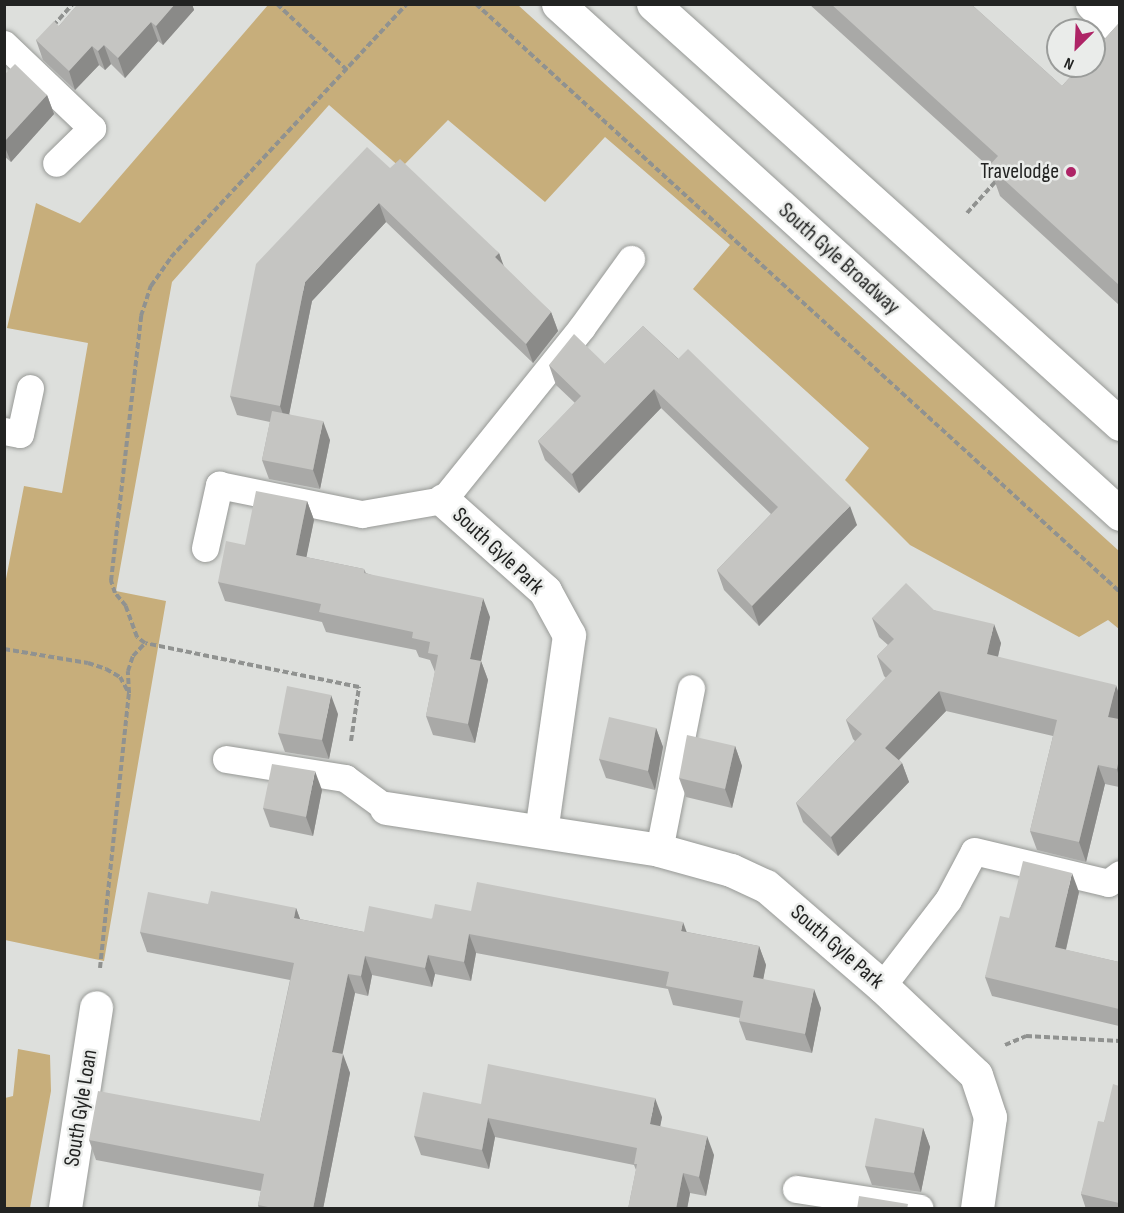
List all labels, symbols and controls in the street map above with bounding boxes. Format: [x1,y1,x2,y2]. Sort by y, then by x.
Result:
north arrow [1046,18,1106,78]
text: N [1062,53,1077,73]
place label: Travelodge [980,159,1059,185]
marker: Travelodge [1064,165,1078,179]
street label: South Gyle Broadway [773,198,905,320]
street label: South Gyle Park [447,502,549,600]
street label: South Gyle Park [785,899,889,995]
street label: South Gyle Loan [59,1048,103,1168]

